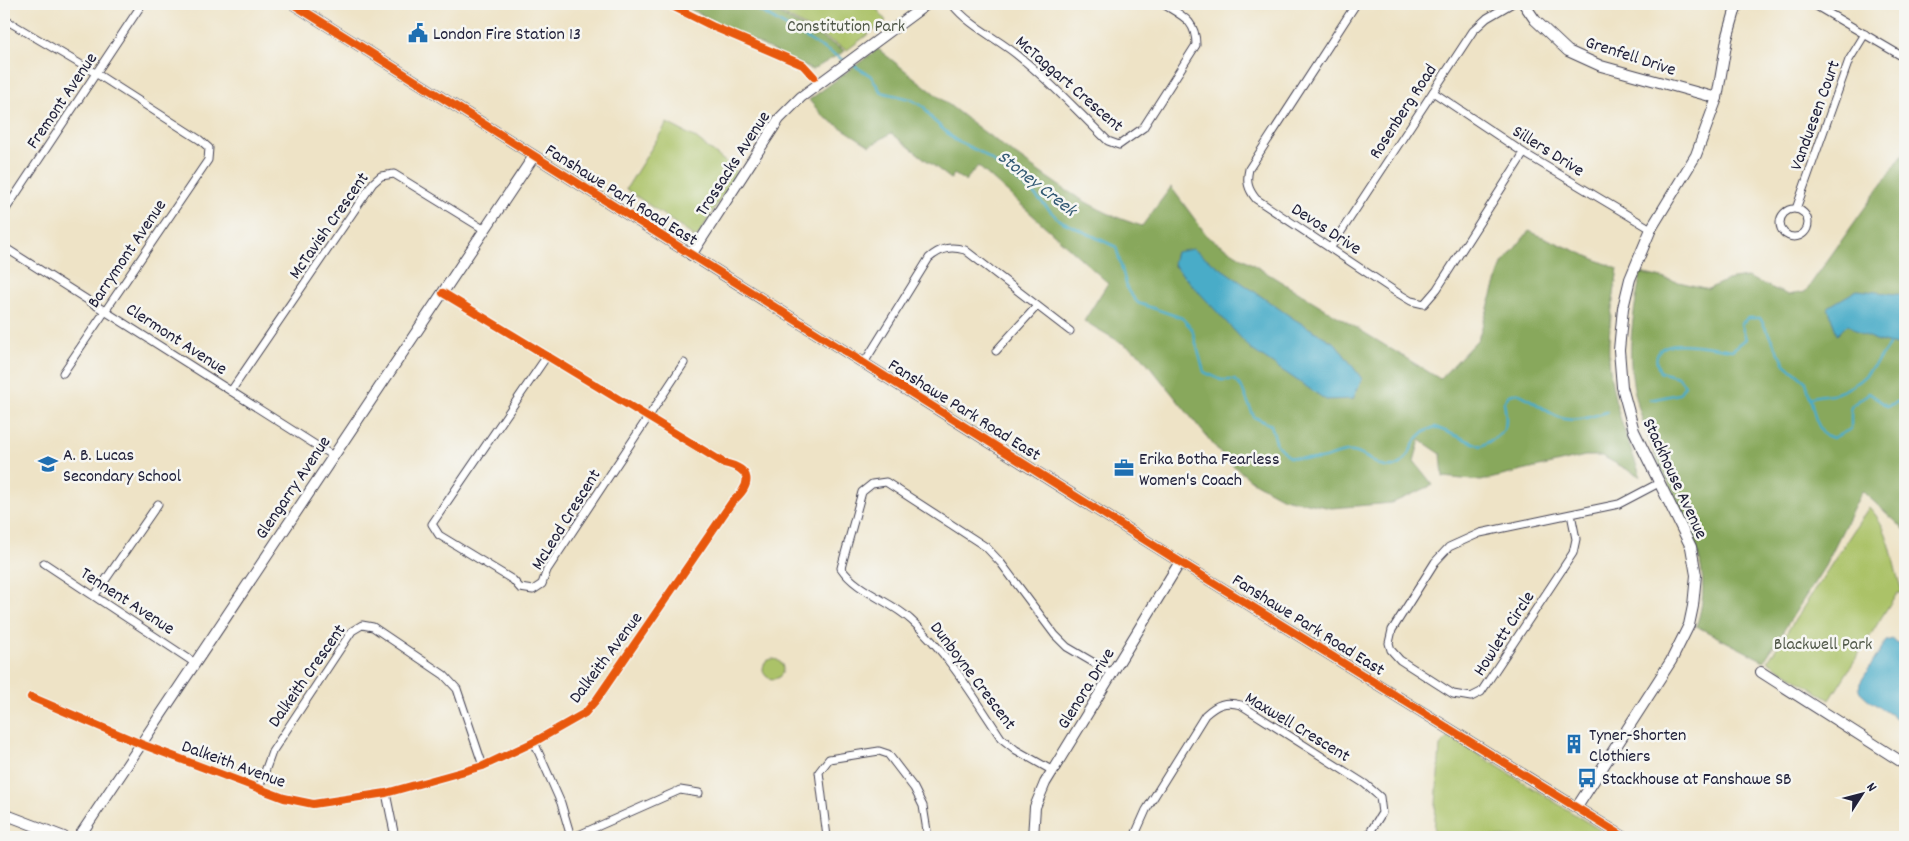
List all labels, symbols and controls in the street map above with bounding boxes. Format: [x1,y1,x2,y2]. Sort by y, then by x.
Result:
park label: Constitution Park [787,15,905,40]
public building icon: London Fire Station 13 [407,22,429,44]
place label: London Fire Station 13 [433,23,581,48]
street label: McTaggart Crescent [1009,31,1128,139]
street label: Grenfell Drive [1582,31,1679,84]
street label: Fremont Avenue [22,48,105,155]
street label: Vanduesen Court [1785,57,1848,174]
street label: Rosenberg Road [1364,60,1444,165]
street label: Trossacks Avenue [691,107,778,222]
street label: Sillers Drive [1507,120,1589,184]
street label: Fanshawe Park Road East [539,139,702,254]
water label: Stoney Creek [991,145,1083,226]
street label: McTavish Crescent [284,168,376,285]
street label: Barrymont Avenue [82,195,174,314]
street label: Devos Drive [1286,198,1366,262]
street label: Clermont Avenue [120,298,231,382]
street label: Fanshawe Park Road East [882,354,1045,469]
street label: Stackhouse Avenue [1635,415,1713,544]
street label: Glengarry Avenue [250,432,338,545]
place label: A. B. Lucas Secondary School [63,444,182,490]
place label: Erika Botha Fearless Women's Coach [1139,448,1280,494]
school or university icon: A. B. Lucas Secondary School [37,453,59,475]
office icon: Erika Botha Fearless Women's Coach [1113,457,1135,479]
street label: McLeod Crescent [526,465,608,576]
street label: Tennent Avenue [75,562,179,642]
street label: Fanshawe Park Road East [1226,569,1389,684]
street label: Howlett Circle [1468,587,1542,682]
street label: Dalkeith Avenue [564,607,650,710]
street label: Dunboyne Crescent [923,617,1021,736]
street label: Dalkeith Crescent [263,620,353,733]
park label: Blackwell Park [1774,633,1872,658]
street label: Glenora Drive [1052,644,1122,735]
street label: Maxwell Crescent [1239,687,1354,770]
place label: Tyner-Shorten Clothiers [1589,724,1686,770]
building icon: Tyner-Shorten Clothiers [1563,733,1585,755]
street label: Dalkeith Avenue [178,735,289,796]
bus stop icon: Stackhouse at Fanshawe SB [1576,767,1598,789]
place label: Stackhouse at Fanshawe SB [1602,768,1792,793]
north arrow [1836,768,1886,818]
text: N [1861,779,1881,796]

